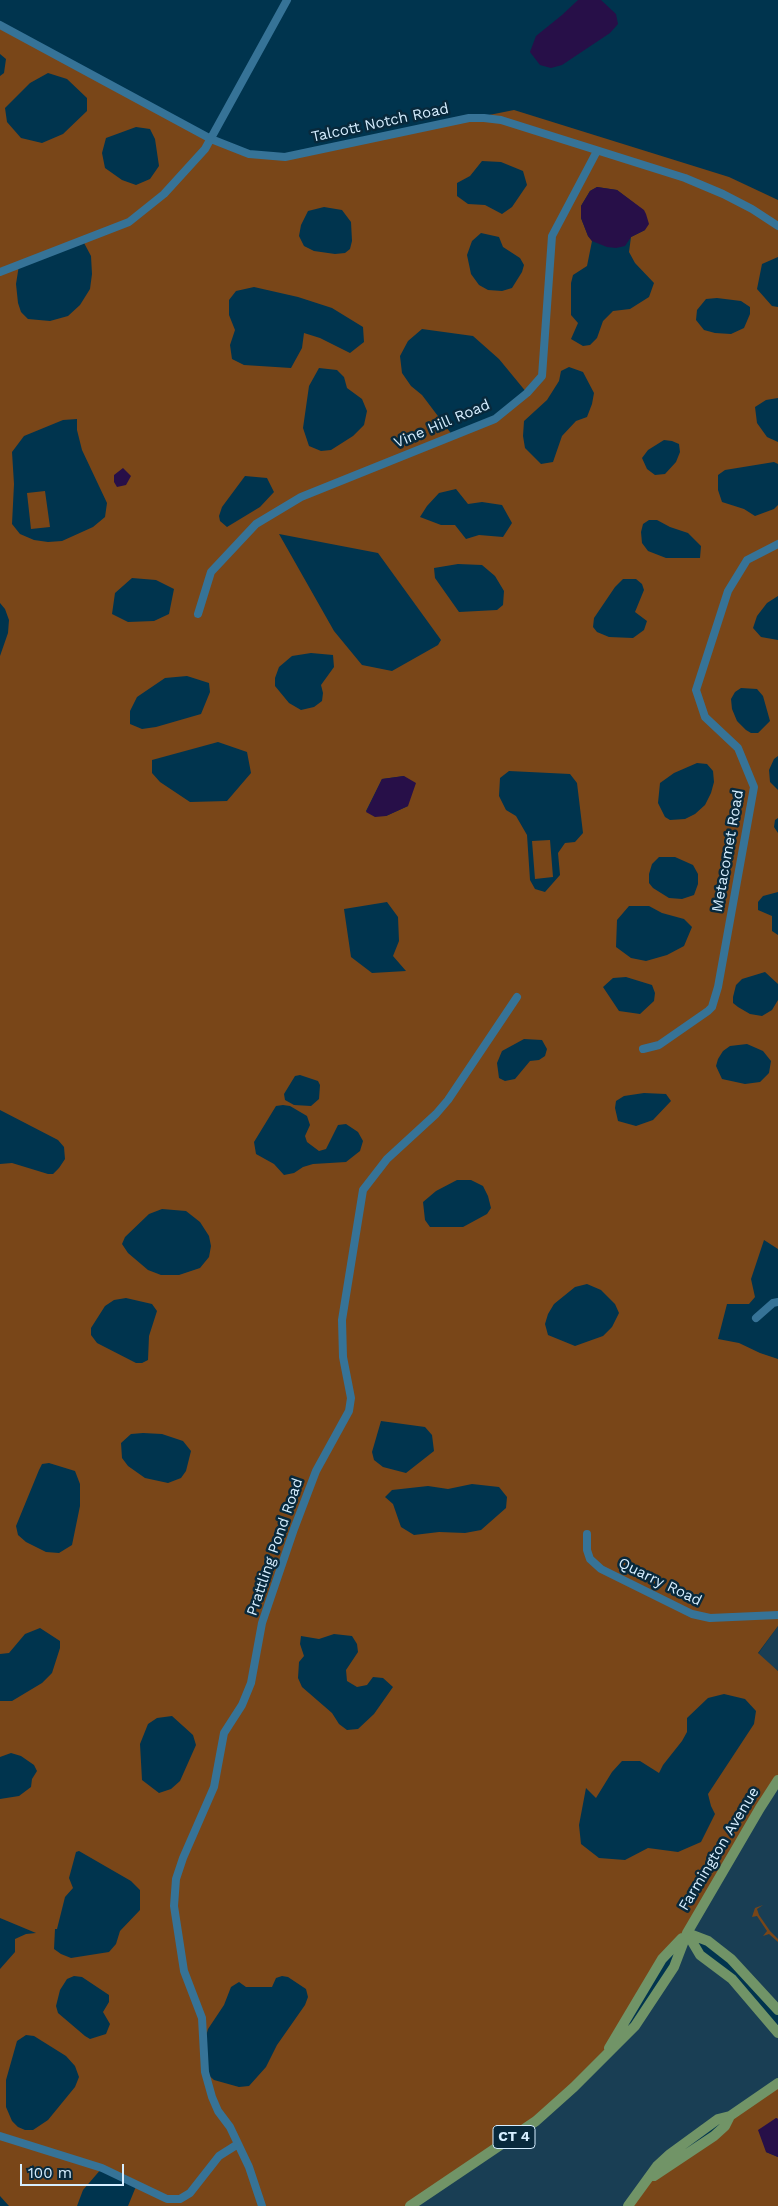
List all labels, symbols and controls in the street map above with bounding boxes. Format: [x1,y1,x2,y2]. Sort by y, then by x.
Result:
street label: Talcott Notch Road [310,100,450,146]
street label: Vine Hill Road [391,396,493,452]
street label: Metacomet Road [708,788,748,914]
street label: Prattling Pond Road [243,1476,307,1618]
street label: Quarry Road [615,1554,705,1610]
street label: Farmington Avenue [675,1784,763,1914]
road number: CT 4 [493,2126,535,2148]
scale bar [22,2154,126,2186]
text: 100 m [28,2164,72,2182]

